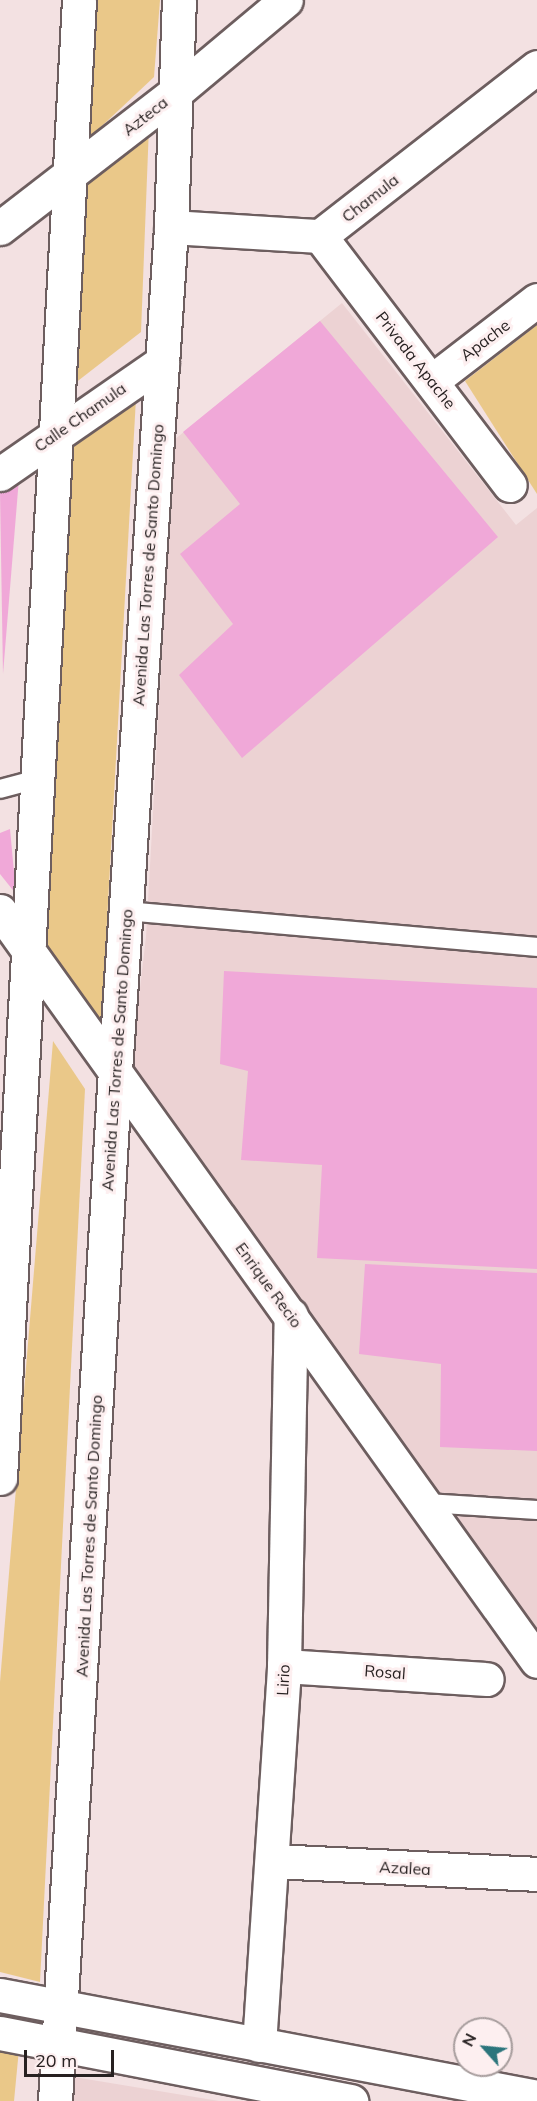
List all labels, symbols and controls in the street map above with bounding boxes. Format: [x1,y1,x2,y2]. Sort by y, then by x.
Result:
street label: Azteca [119,93,171,139]
street label: Chamula [338,170,402,226]
street label: Privada Apache [372,308,460,412]
street label: Apache [456,315,514,365]
street label: Calle Chamula [31,378,129,456]
street label: Avenida Las Torres de Santo Domingo [129,423,167,707]
street label: Avenida Las Torres de Santo Domingo [98,908,136,1192]
street label: Enrique Recio [232,1239,306,1331]
street label: Avenida Las Torres de Santo Domingo [72,1394,106,1678]
street label: Rosal [364,1661,406,1683]
street label: Lirio [273,1664,293,1696]
street label: Azalea [379,1857,431,1879]
north arrow [453,2017,513,2077]
text: N [457,2030,480,2050]
scale bar [27,2038,117,2076]
text: 20 m [35,2049,77,2072]

